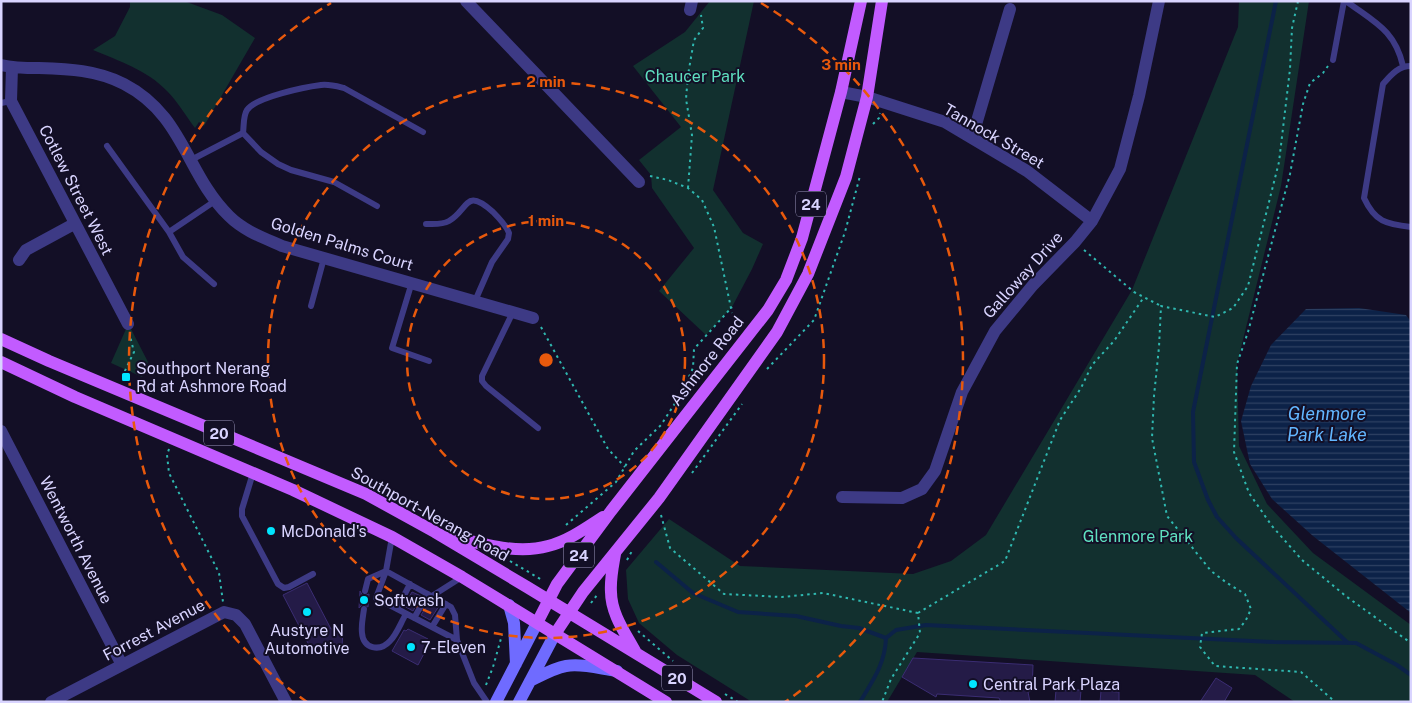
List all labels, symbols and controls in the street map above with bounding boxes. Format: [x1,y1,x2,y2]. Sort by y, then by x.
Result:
text: 3 min [821,56,861,73]
park label: Chaucer Park [645,67,745,86]
text: 2 min [526,73,566,90]
street label: Tannock Street [940,99,1048,173]
street label: Cotlew Street West [35,122,117,258]
road number: 24 [796,192,826,216]
text: 1 min [528,212,564,229]
street label: Golden Palms Court [268,213,416,275]
street label: Galloway Drive [979,228,1067,322]
street label: Ashmore Road [666,313,748,409]
centre of rings [537,351,555,369]
place label: Southport Nerang Rd at Ashmore Road [136,359,287,396]
marker: Southport Nerang Rd at Ashmore Road [120,371,132,383]
water label: Glenmore Park Lake [1287,403,1367,445]
road number: 20 [204,420,234,446]
street label: Southport-Nerang Road [348,463,512,565]
street label: Wentworth Avenue [36,473,116,607]
place label: McDonald's [281,522,367,541]
marker: McDonald's [265,525,277,537]
park label: Glenmore Park [1083,527,1193,546]
road number: 24 [564,542,594,568]
place label: Softwash [374,591,444,610]
marker: Softwash [358,594,370,606]
street label: Forrest Avenue [100,595,208,665]
marker: Austyre N Automotive [301,606,313,618]
place label: Austyre N Automotive [264,621,350,658]
place label: 7-Eleven [421,638,486,657]
marker: 7-Eleven [405,641,417,653]
road number: 20 [662,666,692,690]
place label: Central Park Plaza [983,675,1120,694]
marker: Central Park Plaza [967,678,979,690]

